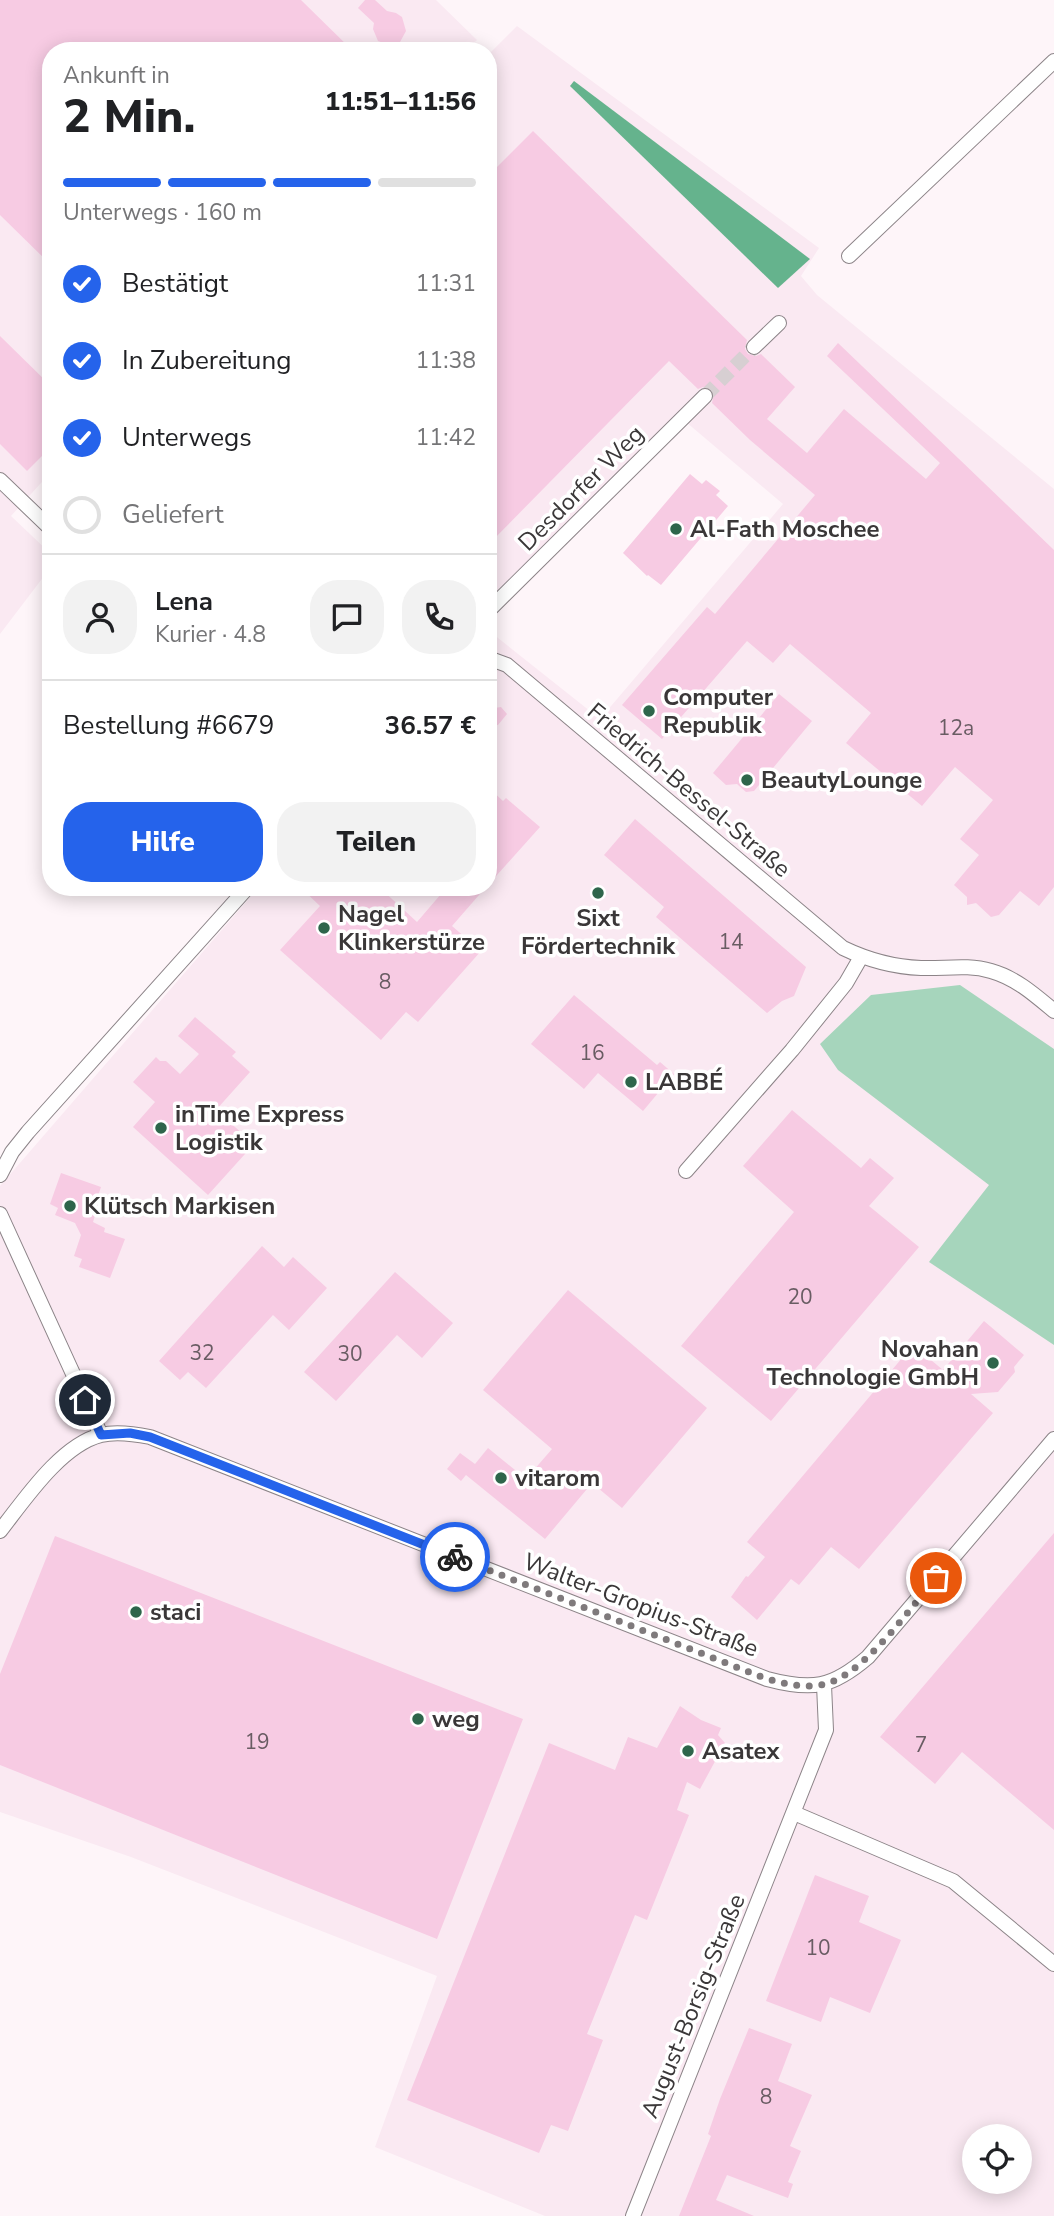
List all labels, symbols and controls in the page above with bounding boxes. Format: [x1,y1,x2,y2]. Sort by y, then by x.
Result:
text: Ankunft in [63,60,170,91]
text: 11:51–11:56 [325,84,476,119]
text: 2 Min. [63,85,195,148]
text: Unterwegs · 160 m [63,197,262,228]
icon: check [63,265,101,303]
text: Bestätigt [122,266,228,301]
text: 11:31 [416,268,476,299]
icon: check [63,342,101,380]
text: In Zubereitung [122,343,291,378]
text: 11:38 [416,345,476,376]
street label: Desdorfer Weg [511,418,651,558]
icon: check [63,419,101,457]
text: Unterwegs [122,420,252,455]
text: 11:42 [416,422,476,453]
text: Geliefert [122,497,223,532]
place label: Al-Fath Moschee [690,513,879,545]
marker: Al-Fath Moschee [668,521,684,537]
button: person [63,580,137,654]
button: chat [310,580,384,654]
button: phone [402,580,476,654]
text: Lena [155,584,213,619]
text: Kurier · 4.8 [155,619,266,650]
place label: Computer Republik [663,681,774,741]
street label: Friedrich-Bessel-Straße [581,695,797,885]
marker: Computer Republik [641,703,657,719]
text: Bestellung #6679 [63,708,274,743]
text: 36.57 € [385,708,476,743]
house number: 12a [938,714,974,742]
place label: BeautyLounge [761,764,922,796]
marker: BeautyLounge [739,772,755,788]
button: Hilfe [63,802,263,882]
button: Teilen [277,802,476,882]
marker: Sixt Fördertechnik [590,885,606,901]
place label: Nagel Klinkerstürze [338,898,485,958]
place label: Sixt Fördertechnik [521,902,676,962]
marker: Nagel Klinkerstürze [316,920,332,936]
house number: 14 [718,928,744,956]
house number: 8 [379,968,391,996]
house number: 16 [579,1039,605,1067]
place label: LABBÉ [645,1066,723,1098]
marker: LABBÉ [623,1074,639,1090]
place label: inTime Express Logistik [175,1098,344,1158]
marker: inTime Express Logistik [153,1120,169,1136]
place label: Klütsch Markisen [84,1190,275,1222]
marker: Klütsch Markisen [62,1198,78,1214]
house number: 20 [787,1283,813,1311]
place label: Novahan Technologie GmbH [767,1333,979,1393]
house number: 32 [189,1339,215,1367]
house number: 30 [337,1340,363,1368]
marker: Novahan Technologie GmbH [985,1355,1001,1371]
pin [55,1370,115,1430]
icon: home [66,1381,104,1419]
place label: vitarom [514,1462,600,1494]
marker: vitarom [493,1470,509,1486]
courier [420,1522,490,1592]
icon: bike [436,1538,474,1576]
street label: Walter-Gropius-Straße [519,1545,763,1665]
pin [906,1548,966,1608]
icon: bag [917,1559,955,1597]
place label: staci [150,1596,201,1628]
marker: staci [128,1604,144,1620]
place label: weg [432,1703,480,1735]
marker: weg [410,1711,426,1727]
house number: 19 [244,1728,270,1756]
house number: 7 [915,1731,927,1759]
place label: Asatex [702,1735,781,1767]
marker: Asatex [680,1743,696,1759]
street label: August-Borsig-Straße [633,1889,753,2123]
house number: 10 [805,1934,831,1962]
house number: 8 [760,2083,772,2111]
map controls [962,2124,1032,2194]
button: locate [962,2124,1032,2194]

